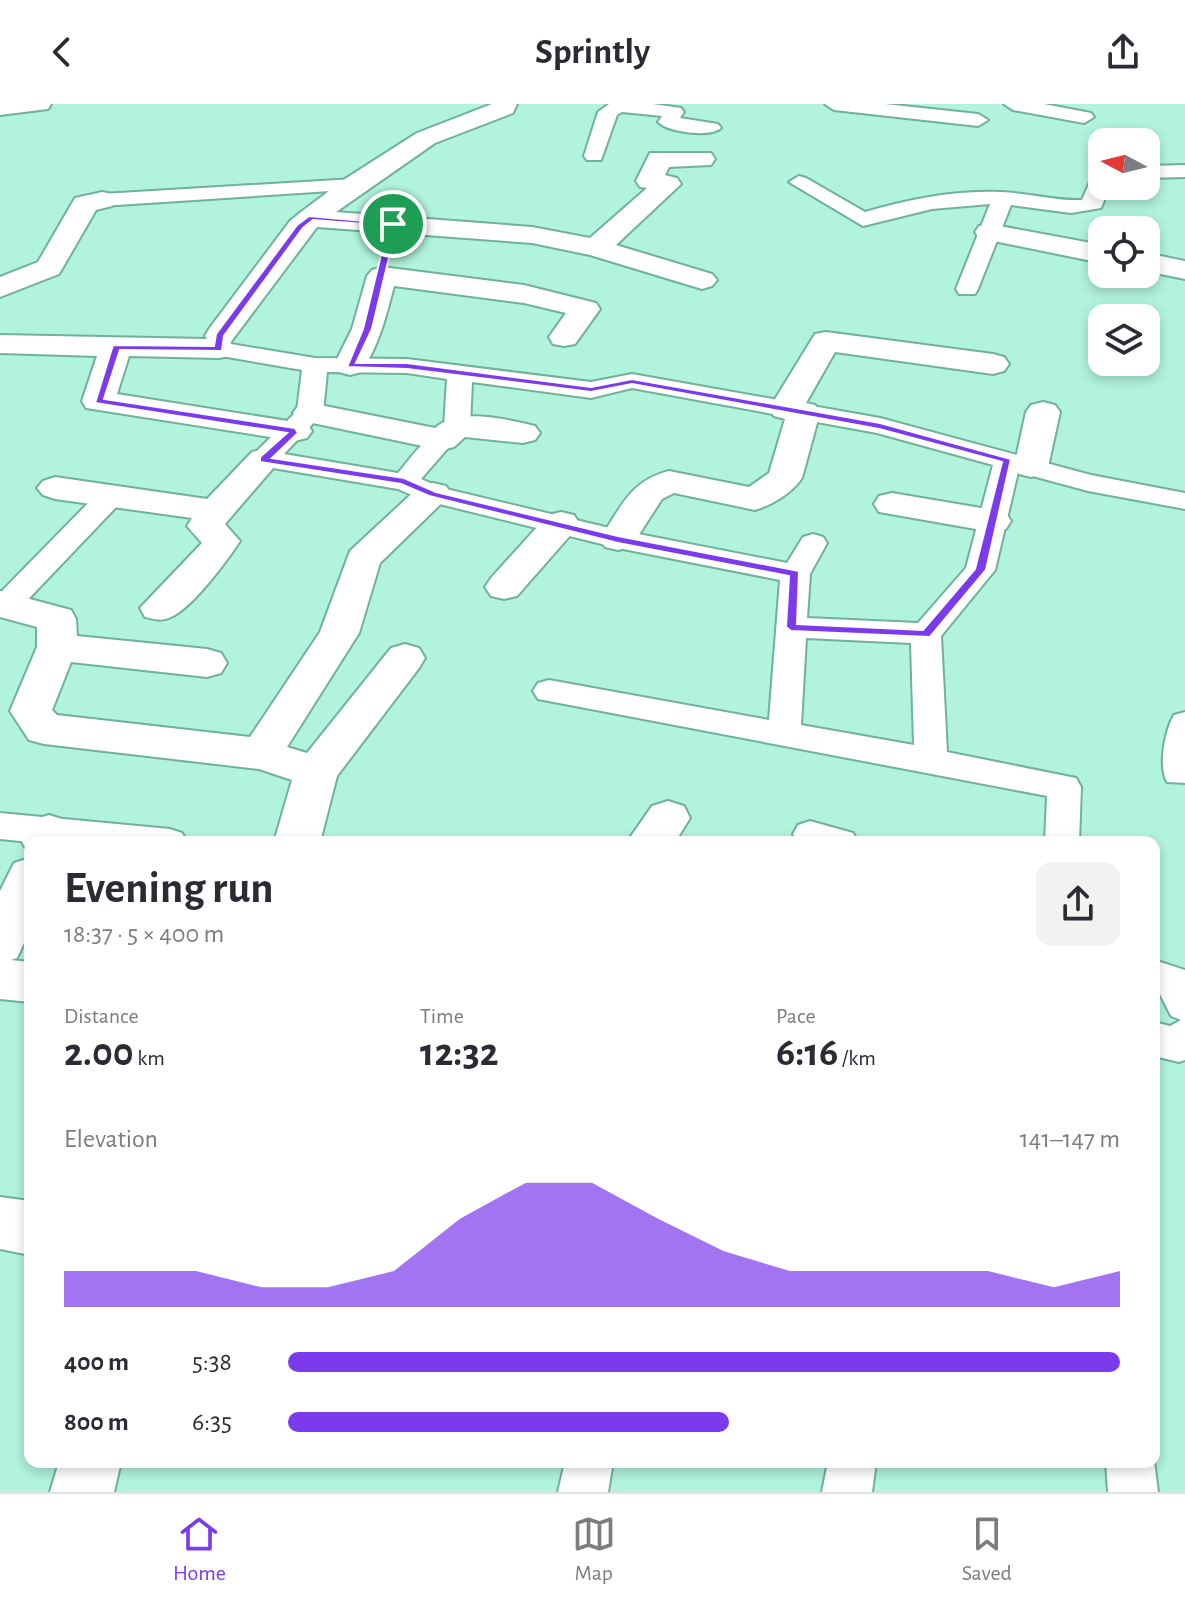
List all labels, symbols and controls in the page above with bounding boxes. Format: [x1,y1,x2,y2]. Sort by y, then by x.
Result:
icon: back [40,30,84,74]
icon: share [1101,30,1145,74]
text: Sprintly [535,34,650,70]
north arrow [1088,128,1160,200]
map controls [1088,128,1160,376]
pin [359,190,427,258]
icon: arrive [371,202,415,246]
button: locate [1088,216,1160,288]
button: layers [1088,304,1160,376]
button: share [1036,862,1120,946]
text: Evening run [64,867,273,911]
text: 18:37 · 5 × 400 m [64,921,224,947]
text: Distance [64,1005,139,1027]
text: Time [420,1005,464,1027]
text: Pace [776,1005,816,1027]
text: 2.00 [64,1033,134,1073]
text: 12:32 [420,1033,498,1073]
text: 6:16 [776,1033,838,1073]
text: km [134,1047,165,1069]
text: /km [838,1047,876,1069]
text: Elevation [64,1126,158,1152]
text: 141–147 m [1020,1126,1120,1152]
text: 400 m [64,1349,129,1375]
text: 5:38 [192,1349,232,1375]
text: 800 m [64,1409,129,1435]
text: 6:35 [192,1409,232,1435]
tab: Home [173,1512,226,1586]
tab: Map [572,1512,616,1586]
tab: Saved [962,1512,1012,1586]

